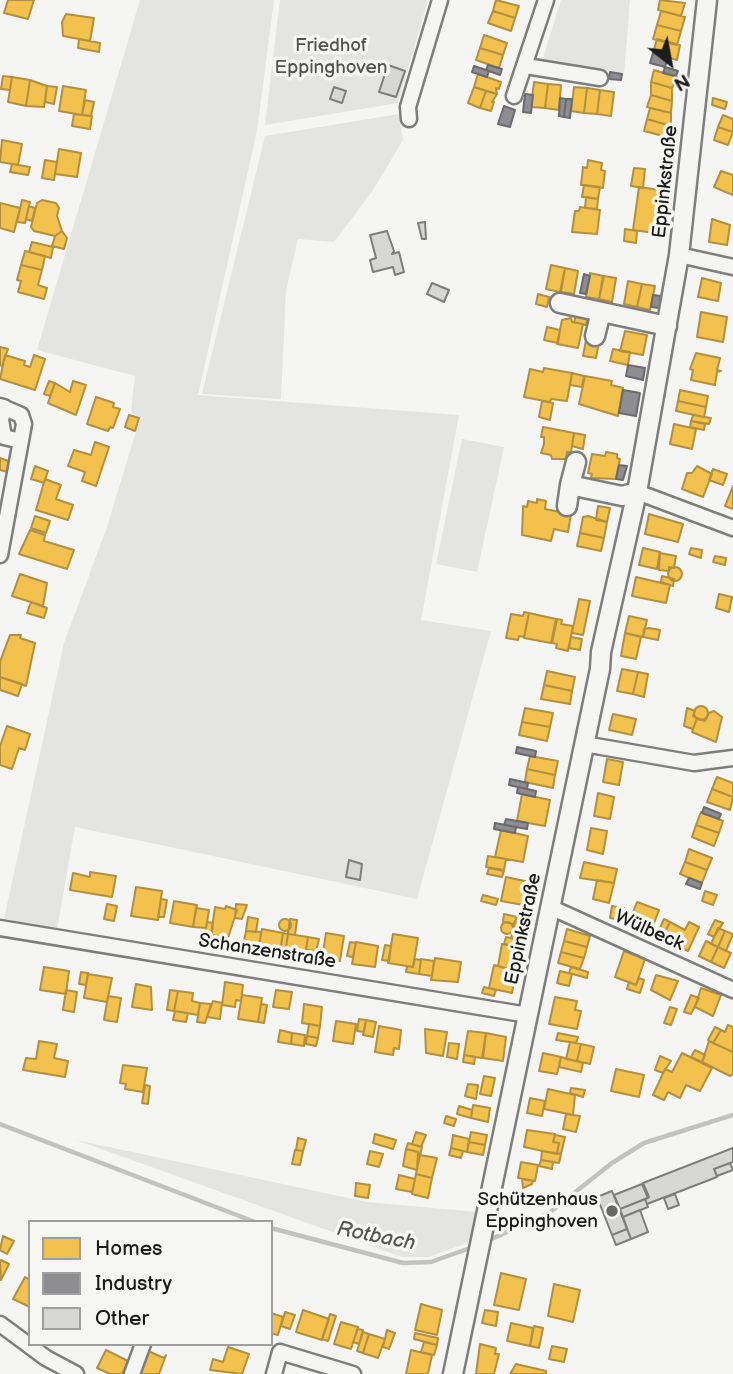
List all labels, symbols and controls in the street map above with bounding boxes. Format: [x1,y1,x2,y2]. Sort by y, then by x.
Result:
north arrow [635,28,705,98]
park label: Friedhof Eppinghoven [275,35,387,79]
text: N [669,68,693,95]
street label: Eppinkstraße [649,124,683,240]
street label: Eppinkstraße [501,871,547,987]
street label: Wülbeck [611,906,687,956]
street label: Schanzenstraße [197,930,337,974]
place label: Schützenhaus Eppinghoven [477,1189,598,1233]
marker: Schützenhaus Eppinghoven [604,1203,620,1219]
water label: Rotbach [335,1217,417,1257]
legend [28,1220,273,1346]
text: Homes [95,1236,163,1261]
text: Industry [95,1271,172,1296]
text: Other [95,1306,149,1331]

